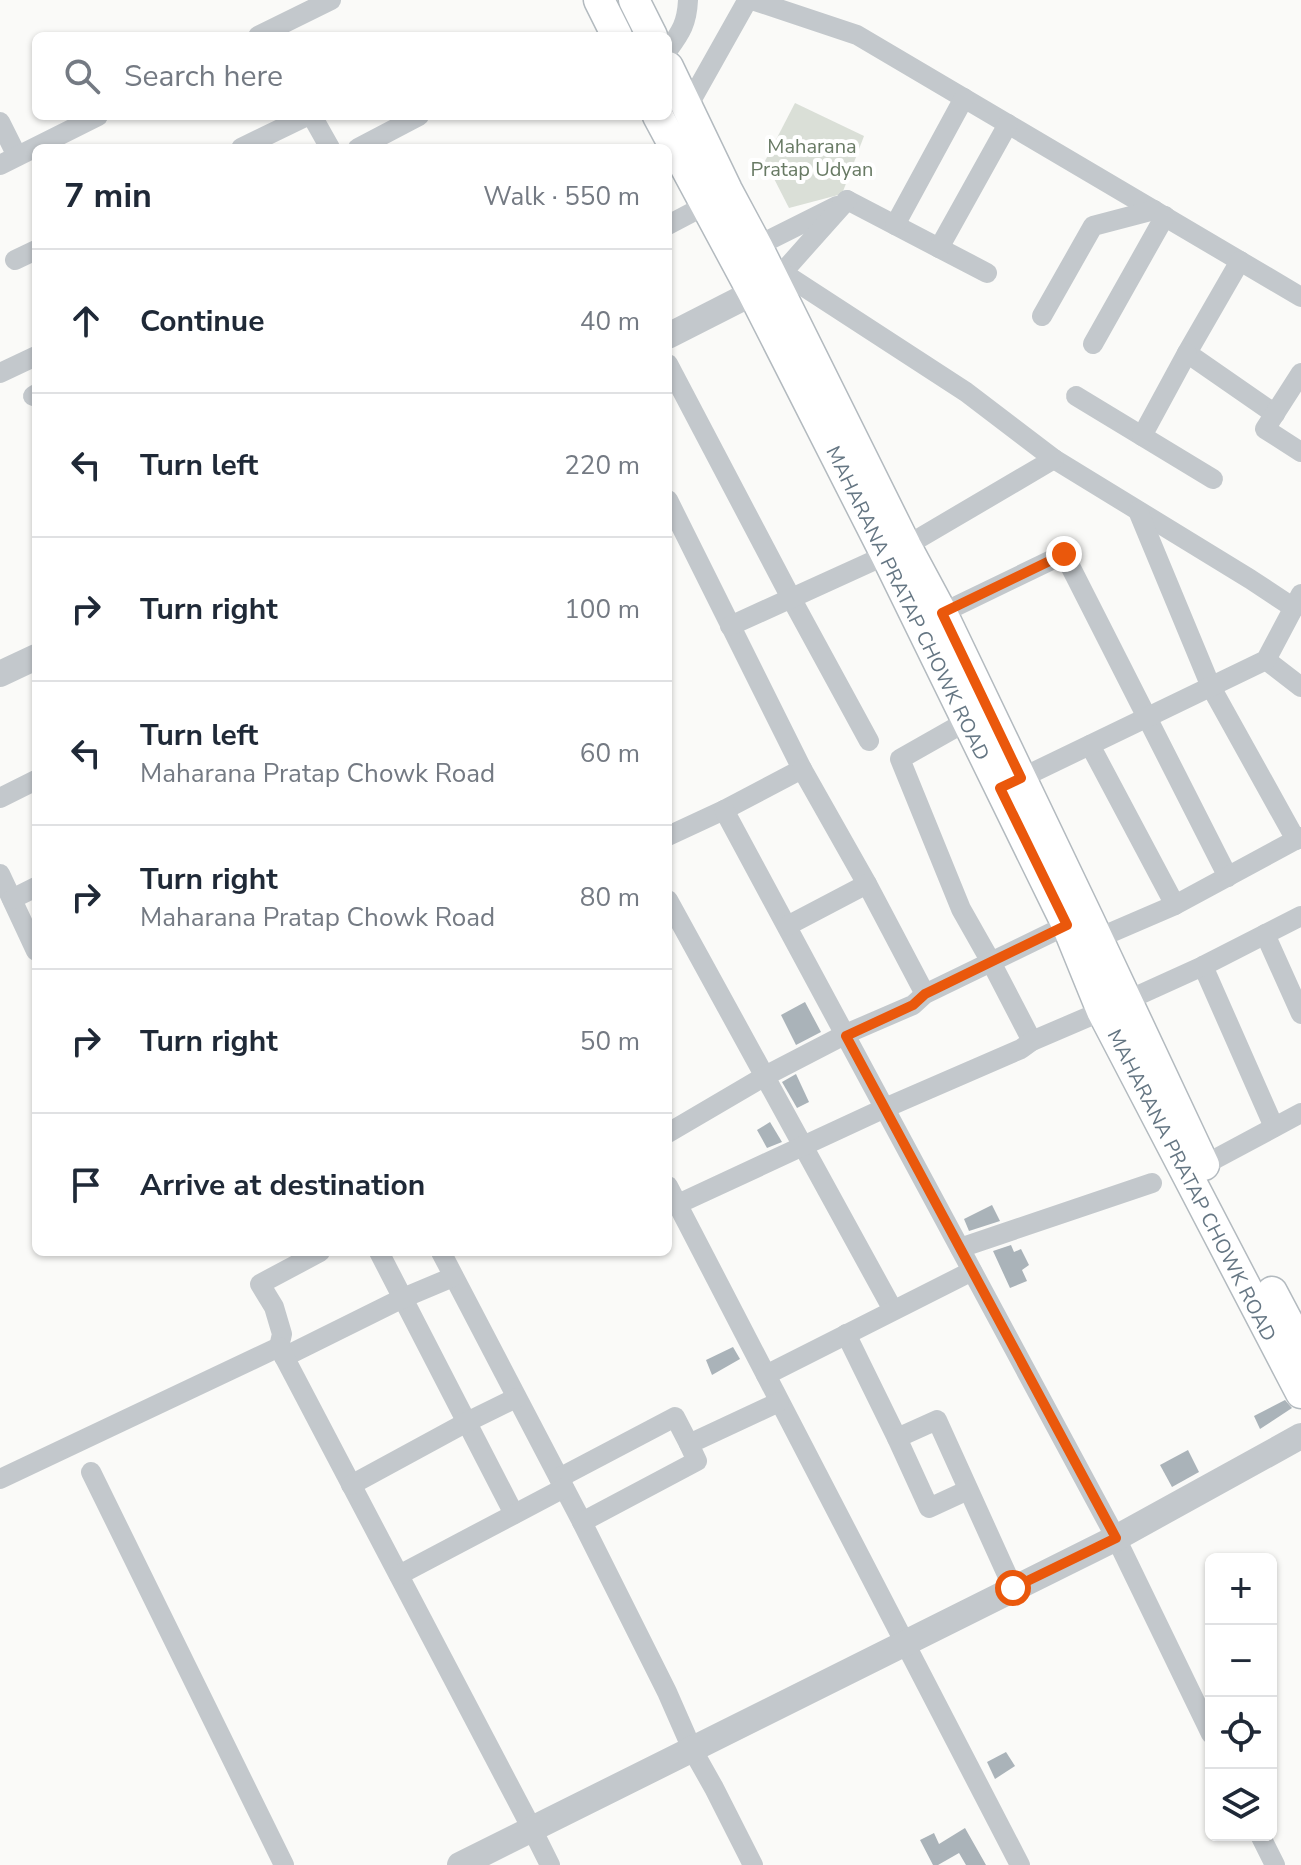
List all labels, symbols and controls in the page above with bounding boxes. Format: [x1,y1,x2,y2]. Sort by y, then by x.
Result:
search box [32,32,672,120]
icon: search [60,54,104,98]
text: Search here [124,56,283,97]
park label: Maharana Pratap Udyan [751,133,873,183]
text: 7 min [64,173,152,219]
text: Walk · 550 m [483,179,640,214]
icon: ahead [64,299,108,343]
text: Continue [140,301,265,342]
text: 40 m [580,304,640,339]
street label: MAHARANA PRATAP CHOWK ROAD [819,442,996,765]
icon: left [64,443,108,487]
text: Turn left [140,445,258,486]
text: 220 m [564,448,640,483]
route end [1046,536,1082,572]
icon: right [64,587,108,631]
text: Turn right [140,589,278,630]
text: 100 m [564,592,640,627]
text: Turn left [140,715,258,756]
icon: left [64,731,108,775]
text: 60 m [580,736,640,771]
text: Maharana Pratap Chowk Road [140,756,495,791]
text: Turn right [140,859,278,900]
icon: right [64,875,108,919]
text: 80 m [580,880,640,915]
text: Maharana Pratap Chowk Road [140,900,495,935]
icon: right [64,1019,108,1063]
text: Turn right [140,1021,278,1062]
text: 50 m [580,1024,640,1059]
street label: MAHARANA PRATAP CHOWK ROAD [1101,1025,1282,1346]
icon: arrive [64,1163,108,1207]
text: Arrive at destination [140,1165,425,1206]
map controls [1205,1553,1277,1841]
button: + [1205,1553,1277,1625]
route start [995,1570,1031,1606]
button: − [1205,1625,1277,1697]
button: locate [1205,1697,1277,1769]
button: layers [1205,1769,1277,1841]

